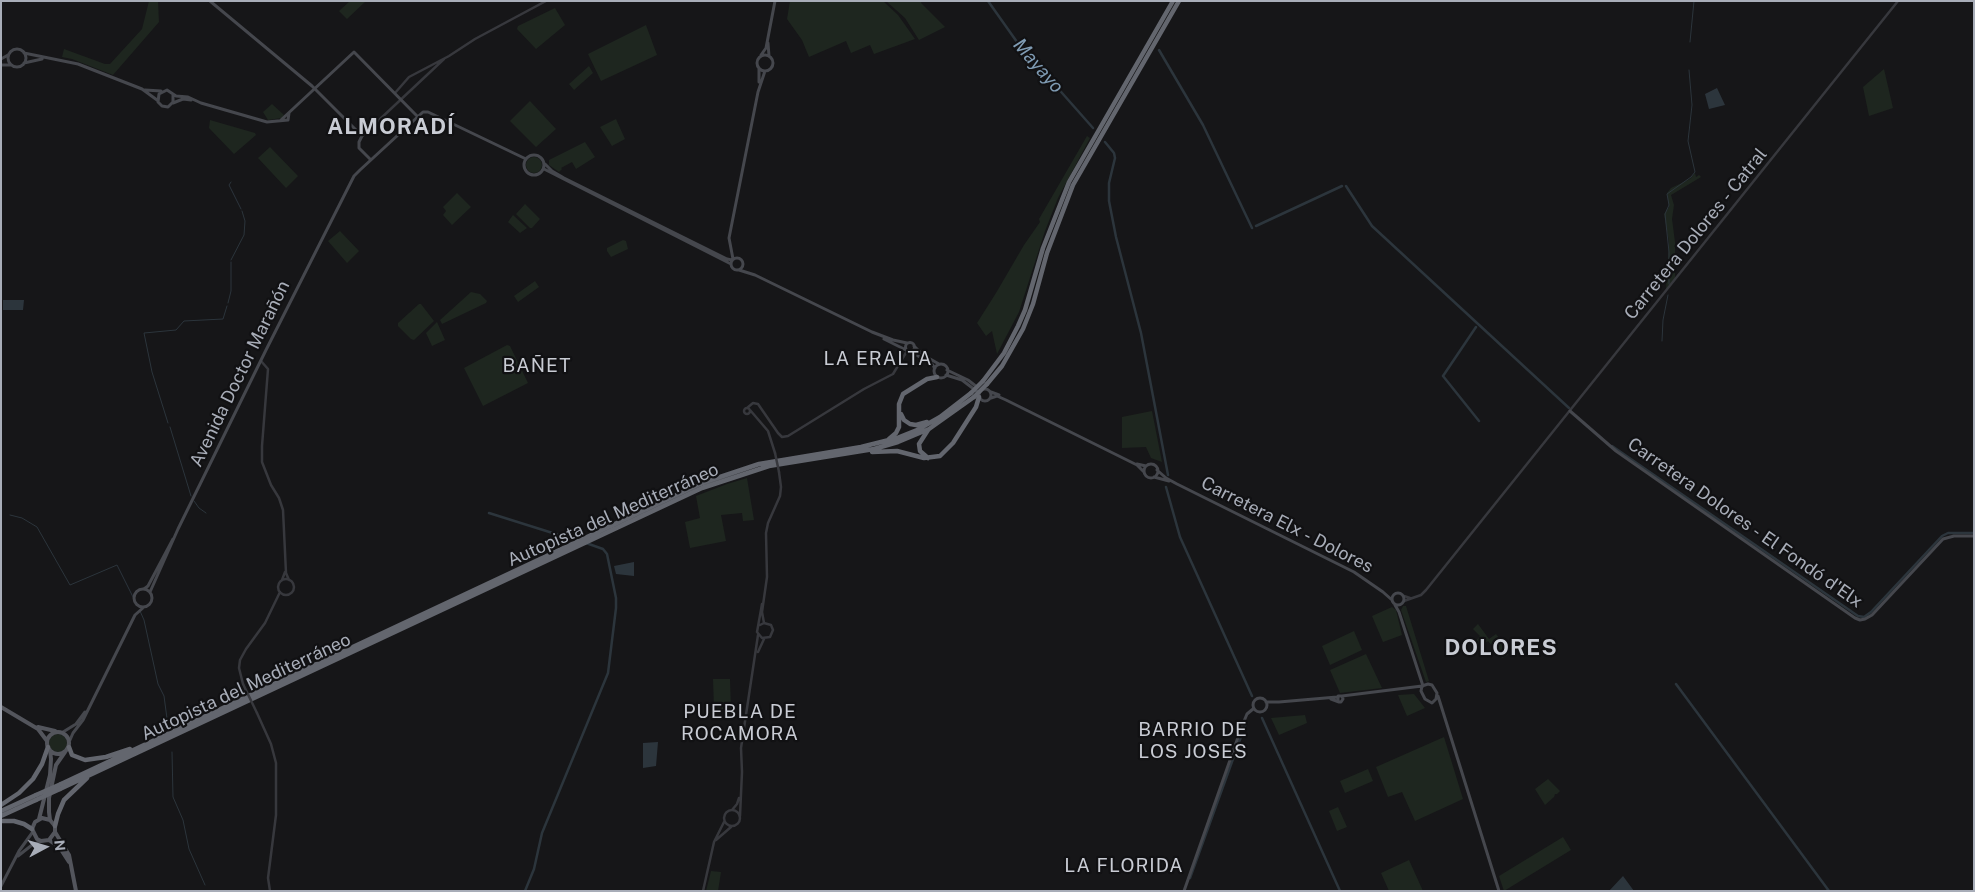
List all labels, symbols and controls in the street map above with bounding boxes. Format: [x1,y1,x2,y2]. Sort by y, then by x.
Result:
water label: Mayayo [1008,34,1068,98]
district label: ALMORADÍ [326,114,456,140]
street label: Carretera Dolores - Catral [1620,144,1772,324]
street label: Avenida Doctor Marañón [185,277,295,471]
district label: LA ERALTA [822,348,934,370]
district label: BAÑET [502,355,572,377]
street label: Carretera Dolores - El Fondó d'Elx [1623,433,1867,613]
street label: Autopista del Mediterráneo [504,459,722,571]
street label: Carretera Elx - Dolores [1197,472,1377,578]
street label: Autopista del Mediterráneo [138,629,354,745]
district label: DOLORES [1444,635,1558,661]
district label: PUEBLA DE ROCAMORA [680,701,800,745]
district label: BARRIO DE LOS JOSES [1137,719,1249,763]
north arrow [20,822,70,872]
text: N [51,839,68,852]
district label: LA FLORIDA [1063,855,1185,877]

